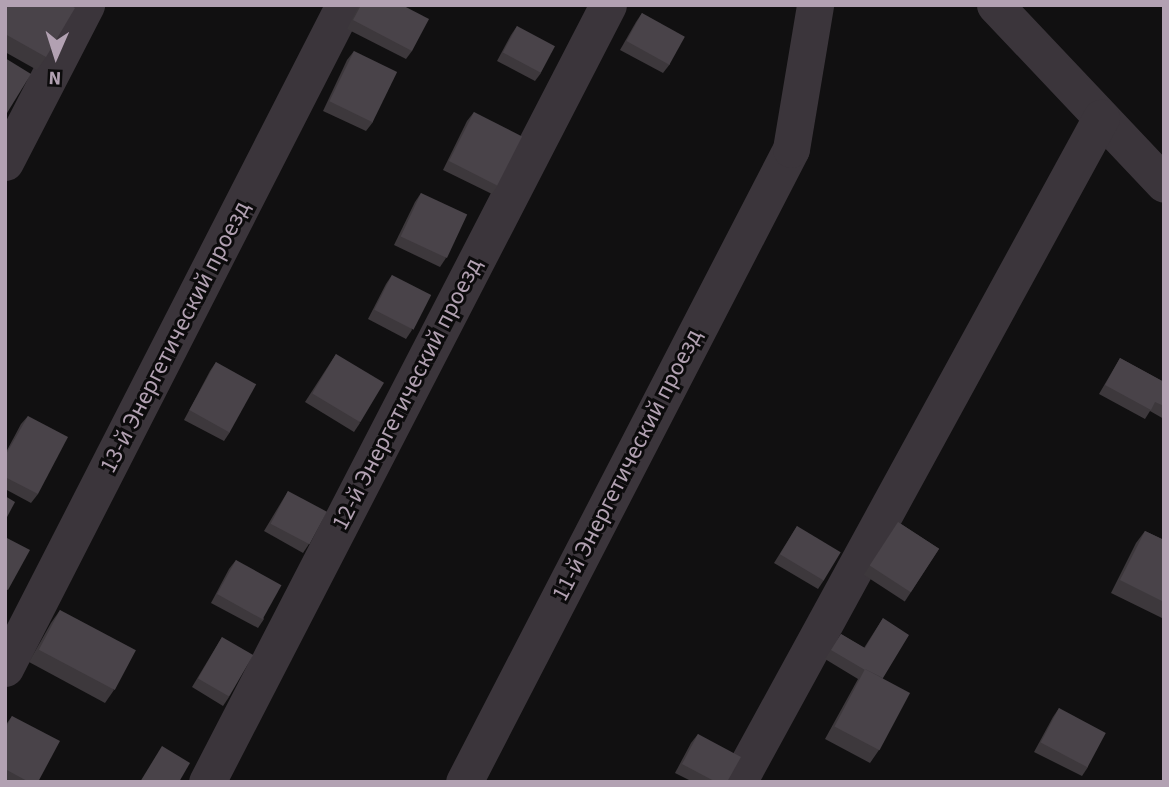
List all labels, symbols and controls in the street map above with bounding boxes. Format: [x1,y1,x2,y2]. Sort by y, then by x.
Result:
north arrow [21,21,91,91]
text: N [48,64,62,91]
street label: 13-й Энергетический проезд [94,196,256,478]
street label: 12-й Энергетический проезд [326,253,488,535]
street label: 11-й Энергетический проезд [546,324,708,606]

